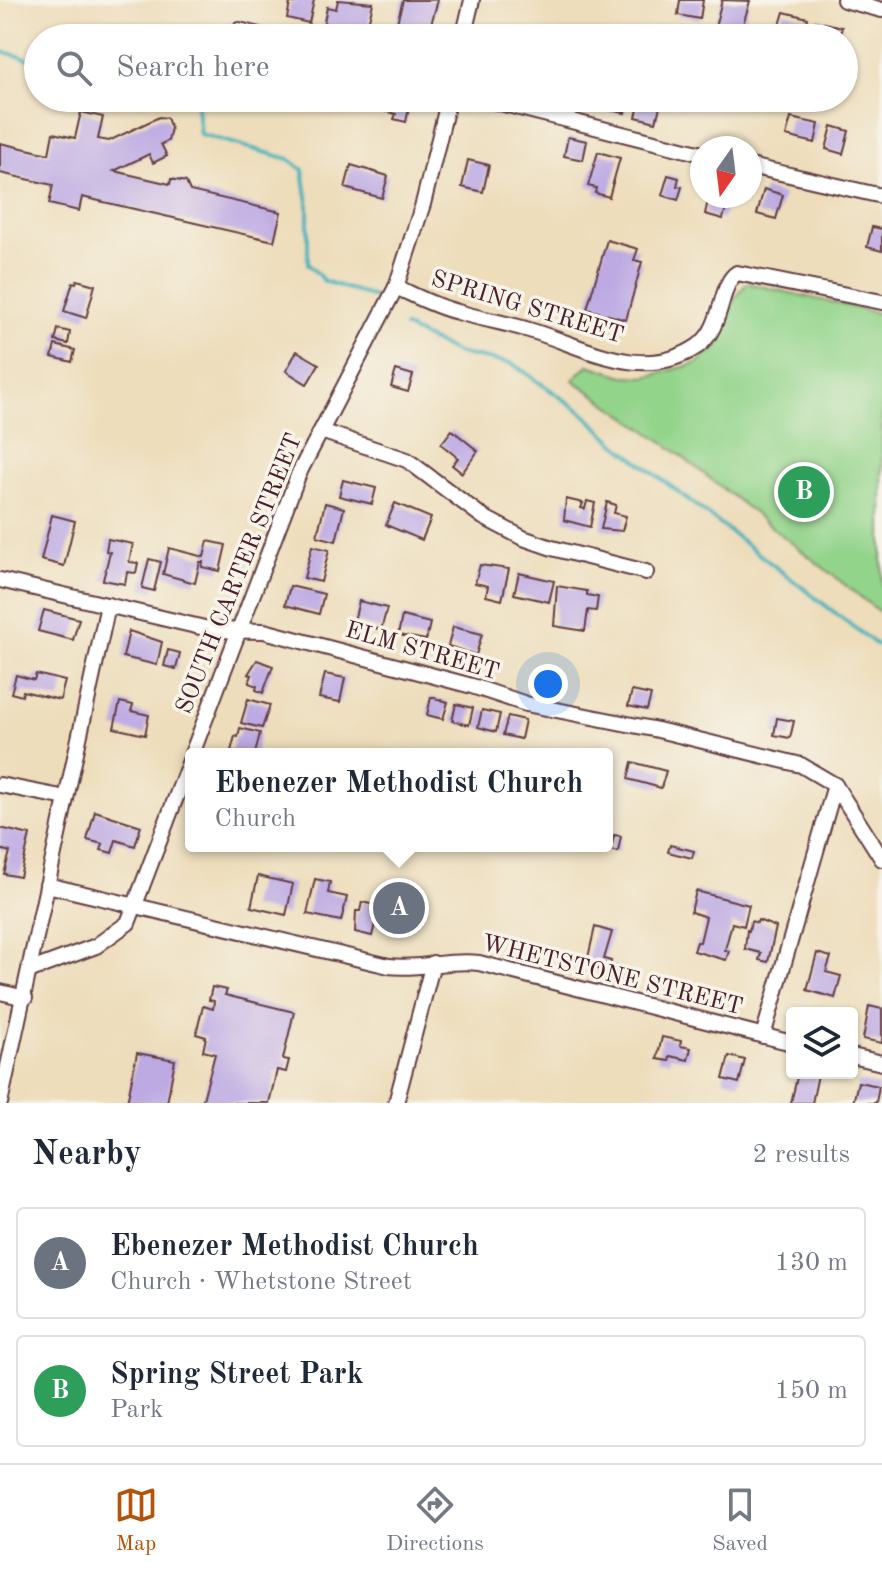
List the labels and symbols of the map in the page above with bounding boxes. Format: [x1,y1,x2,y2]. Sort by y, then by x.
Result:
north arrow [690,136,762,208]
street label: SPRING STREET [428,267,626,349]
street label: SOUTH CARTER STREET [173,430,307,718]
pin: B [778,462,830,522]
street label: ELM STREET [342,619,502,685]
your location [528,664,568,704]
pin: A [373,878,425,938]
street label: WHETSTONE STREET [479,932,745,1020]

